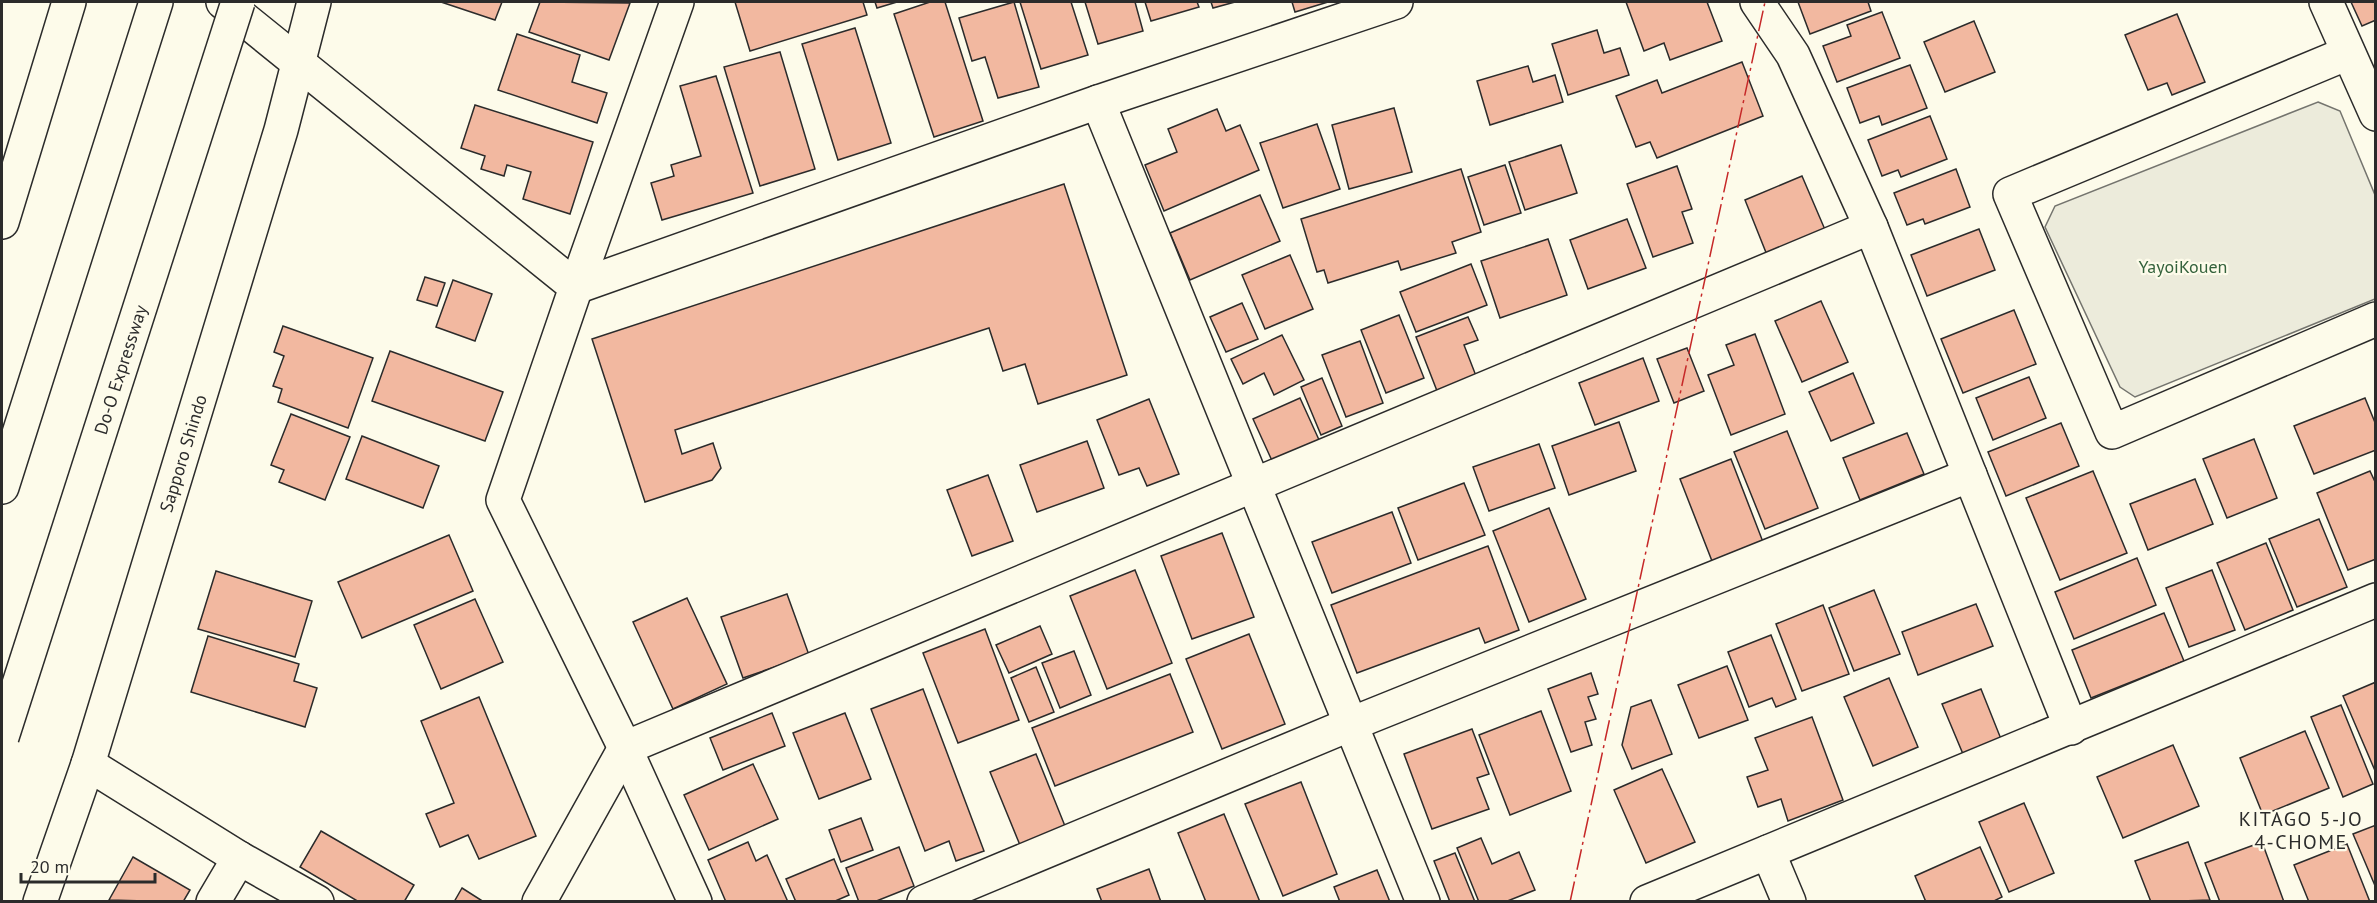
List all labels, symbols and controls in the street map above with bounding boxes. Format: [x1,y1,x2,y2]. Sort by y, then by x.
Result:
park label: YayoiKouen [2139,255,2227,278]
street label: Do-O Expressway [88,301,152,437]
street label: Sapporo Shindo [154,392,211,515]
district label: KITAGO 5-JO 4-CHOME [2239,806,2363,855]
scale bar [21,846,154,884]
text: 20 m [30,855,69,878]

